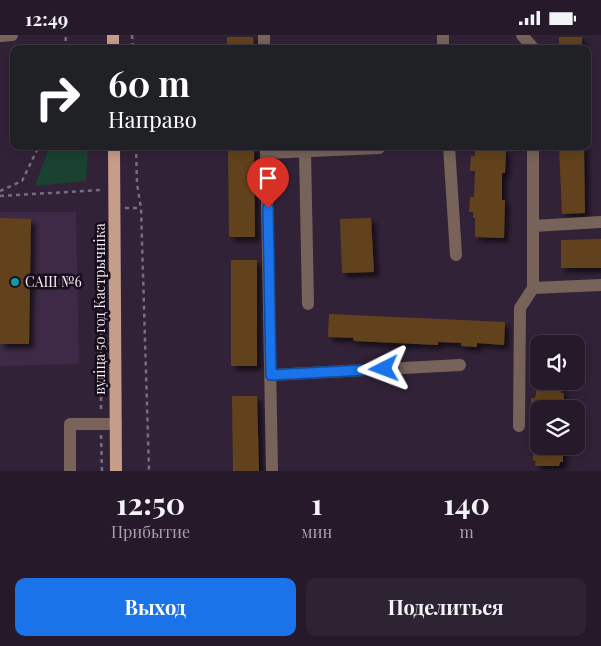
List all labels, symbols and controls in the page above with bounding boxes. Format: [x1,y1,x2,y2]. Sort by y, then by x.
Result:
text: 12:49 [25,5,68,31]
text: 60 m [108,59,190,106]
icon: right [25,65,90,130]
text: Направо [108,104,197,134]
pin [247,157,289,208]
icon: arrive [254,164,282,192]
street label: вуліца 50 год Кастрычніка [90,223,109,395]
place label: САШ №6 [25,272,82,291]
marker: САШ №6 [9,276,21,288]
map controls [530,335,585,455]
button: sound [530,335,585,390]
position arrow [357,342,409,394]
button: layers [530,400,585,455]
text: 12:50 [116,483,185,523]
text: 1 [311,483,322,523]
text: 140 [443,483,490,523]
text: Прибытие [111,521,190,542]
text: мин [301,521,332,542]
text: m [460,521,474,542]
button: Выход [15,578,296,636]
button: Поделиться [306,578,586,636]

